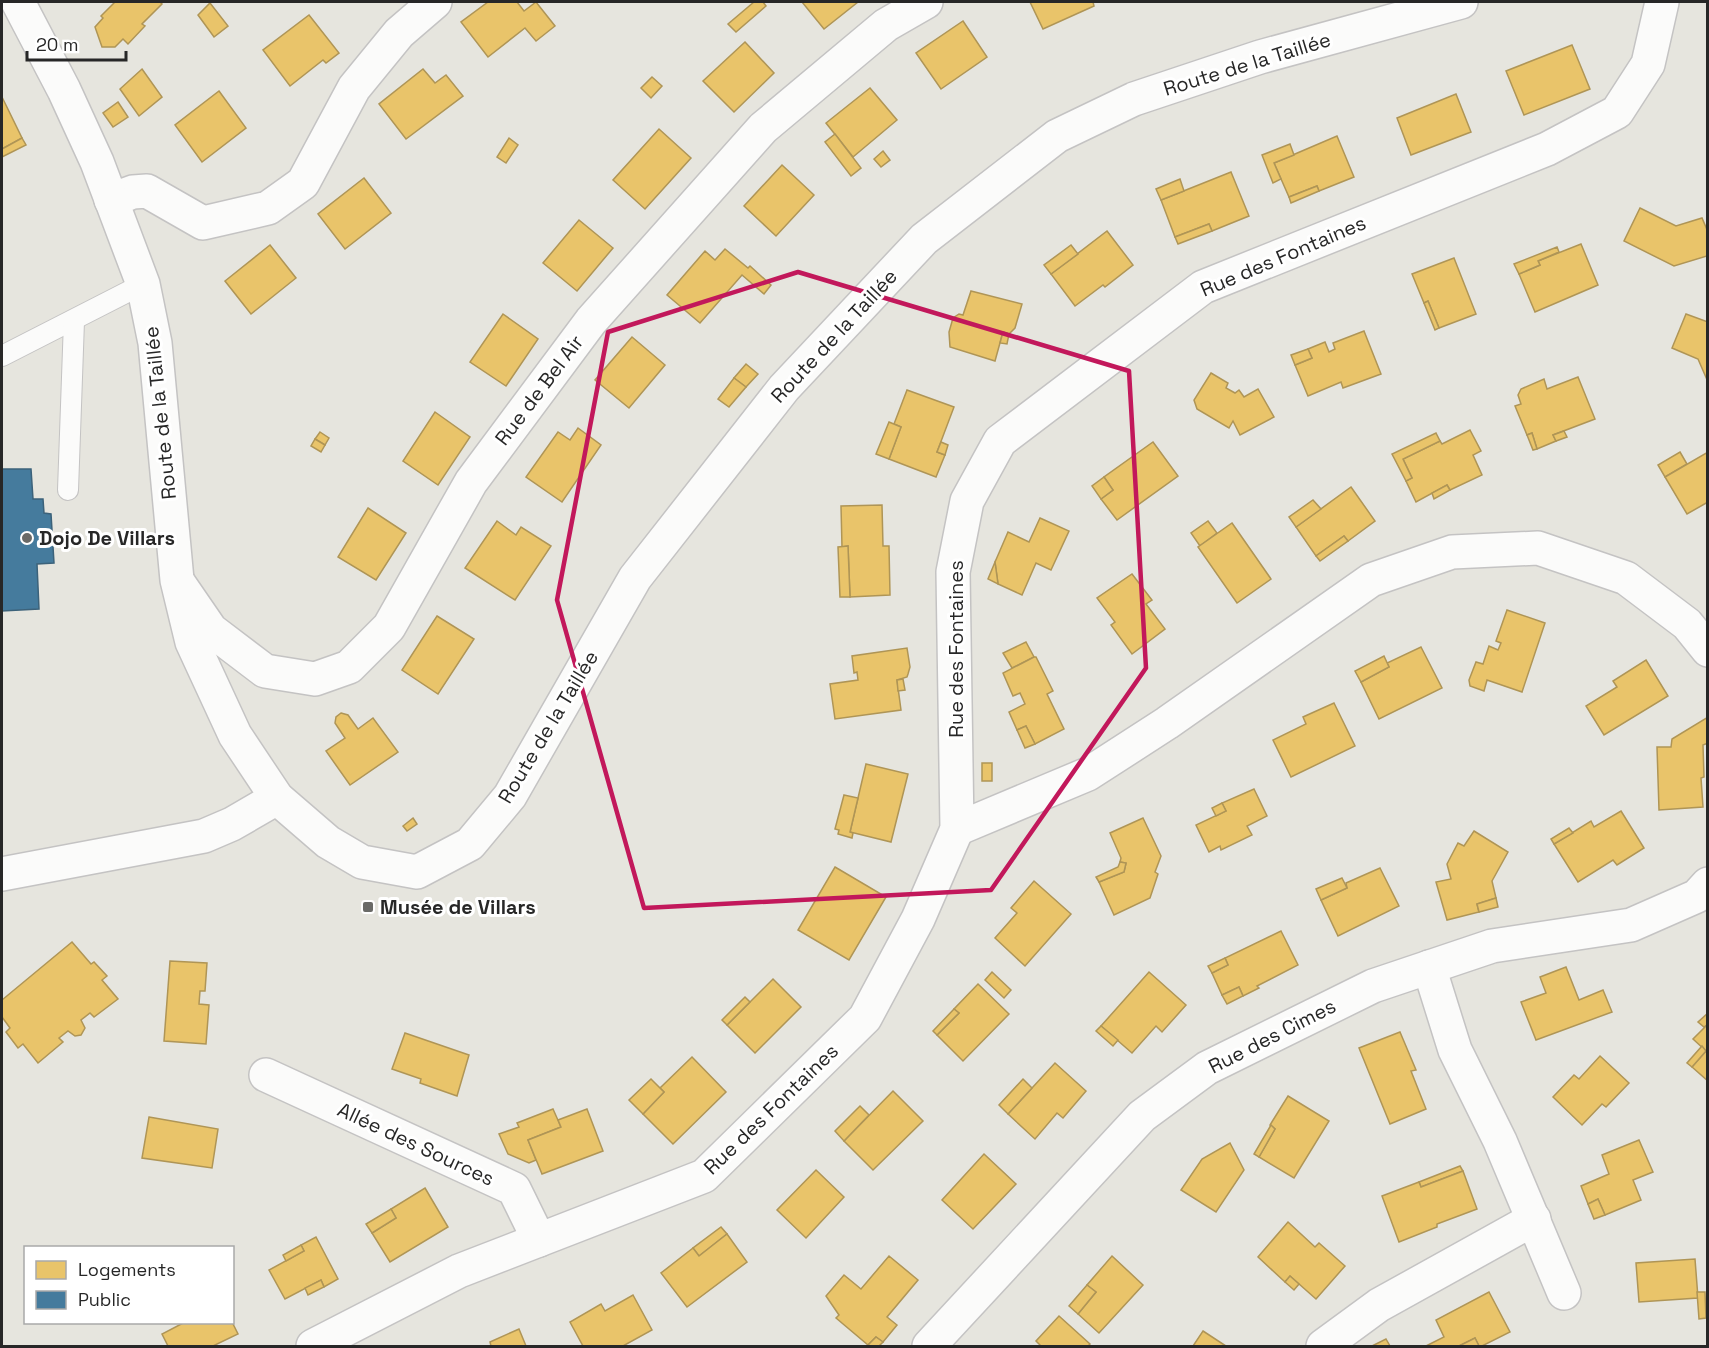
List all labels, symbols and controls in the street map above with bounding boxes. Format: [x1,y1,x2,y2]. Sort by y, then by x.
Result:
scale bar [27,24,126,62]
street label: Route de la Taillée [1160,26,1334,102]
text: 20 m [36,33,79,56]
street label: Rue des Fontaines [1196,209,1370,303]
street label: Route de la Taillée [765,264,903,408]
street label: Route de la Taillée [138,325,182,501]
street label: Rue de Bel Air [489,330,589,450]
place label: Dojo De Villars [39,525,175,551]
marker: Dojo De Villars [20,531,34,545]
street label: Rue des Fontaines [943,560,969,738]
street label: Route de la Taillée [492,646,604,808]
place label: Musée de Villars [380,894,536,920]
marker: Musée de Villars [361,900,375,914]
street label: Rue des Cimes [1204,993,1340,1079]
street label: Rue des Fontaines [698,1038,844,1180]
street label: Allée des Sources [333,1096,499,1192]
legend [24,1246,234,1324]
text: Logements [78,1258,176,1281]
text: Public [78,1288,131,1311]

